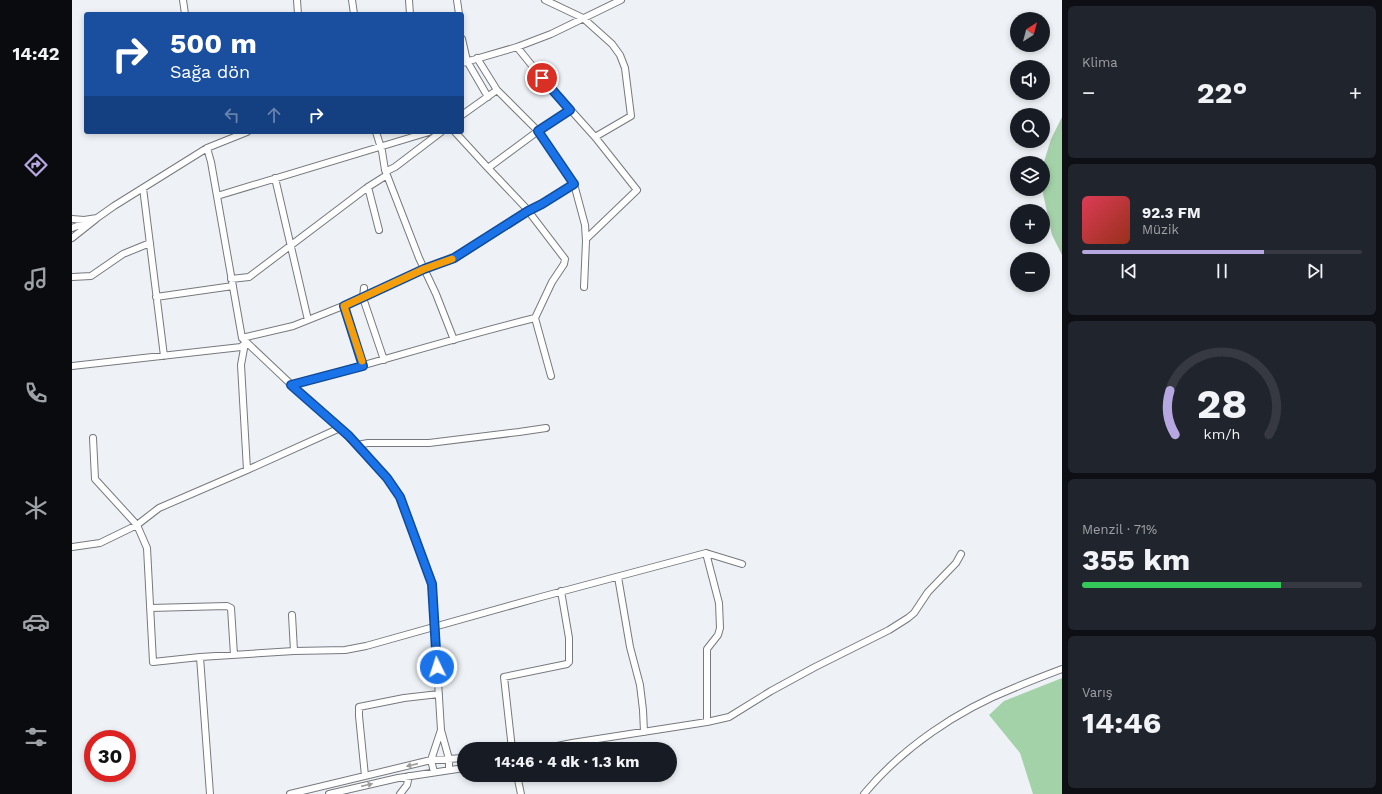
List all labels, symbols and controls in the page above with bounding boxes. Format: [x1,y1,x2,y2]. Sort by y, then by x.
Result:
north arrow [1010,12,1050,52]
map controls [1010,12,1050,292]
text: 500 m [170,27,257,60]
icon: right [104,28,156,80]
text: 14:42 [13,43,59,64]
text: Klima [1082,55,1118,70]
button: sound [1010,60,1050,100]
text: Sağa dön [170,61,250,82]
pin [525,61,559,95]
icon: arrive [531,67,553,89]
text: 22° [1197,75,1247,110]
text: − [1082,80,1095,105]
text: + [1349,80,1362,105]
icon: left [221,104,243,126]
icon: ahead [263,104,285,126]
icon: right [305,104,327,126]
button: search [1010,108,1050,148]
icon: directions [22,151,50,179]
button: layers [1010,156,1050,196]
button: + [1010,204,1050,244]
text: 92.3 FM [1142,204,1201,222]
text: Müzik [1142,222,1179,237]
button: − [1010,252,1050,292]
icon: previous [1118,260,1140,282]
icon: pause [1211,260,1233,282]
icon: next [1304,260,1326,282]
icon: music [22,265,50,293]
icon: phone [22,379,50,407]
text: 28 [1197,379,1247,428]
text: km/h [1204,426,1240,442]
icon: climate [22,494,50,522]
text: Menzil · 71% [1082,522,1157,537]
text: 355 km [1082,542,1190,577]
icon: car [22,608,50,636]
position arrow [416,646,458,688]
text: Varış [1082,685,1113,700]
text: 14:46 [1082,705,1161,740]
icon: filters [22,723,50,751]
speed limit sign: 30 [84,730,136,782]
text: 14:46 · 4 dk · 1.3 km [495,753,639,771]
one-way arrow [405,762,417,768]
one-way arrow [361,782,373,788]

